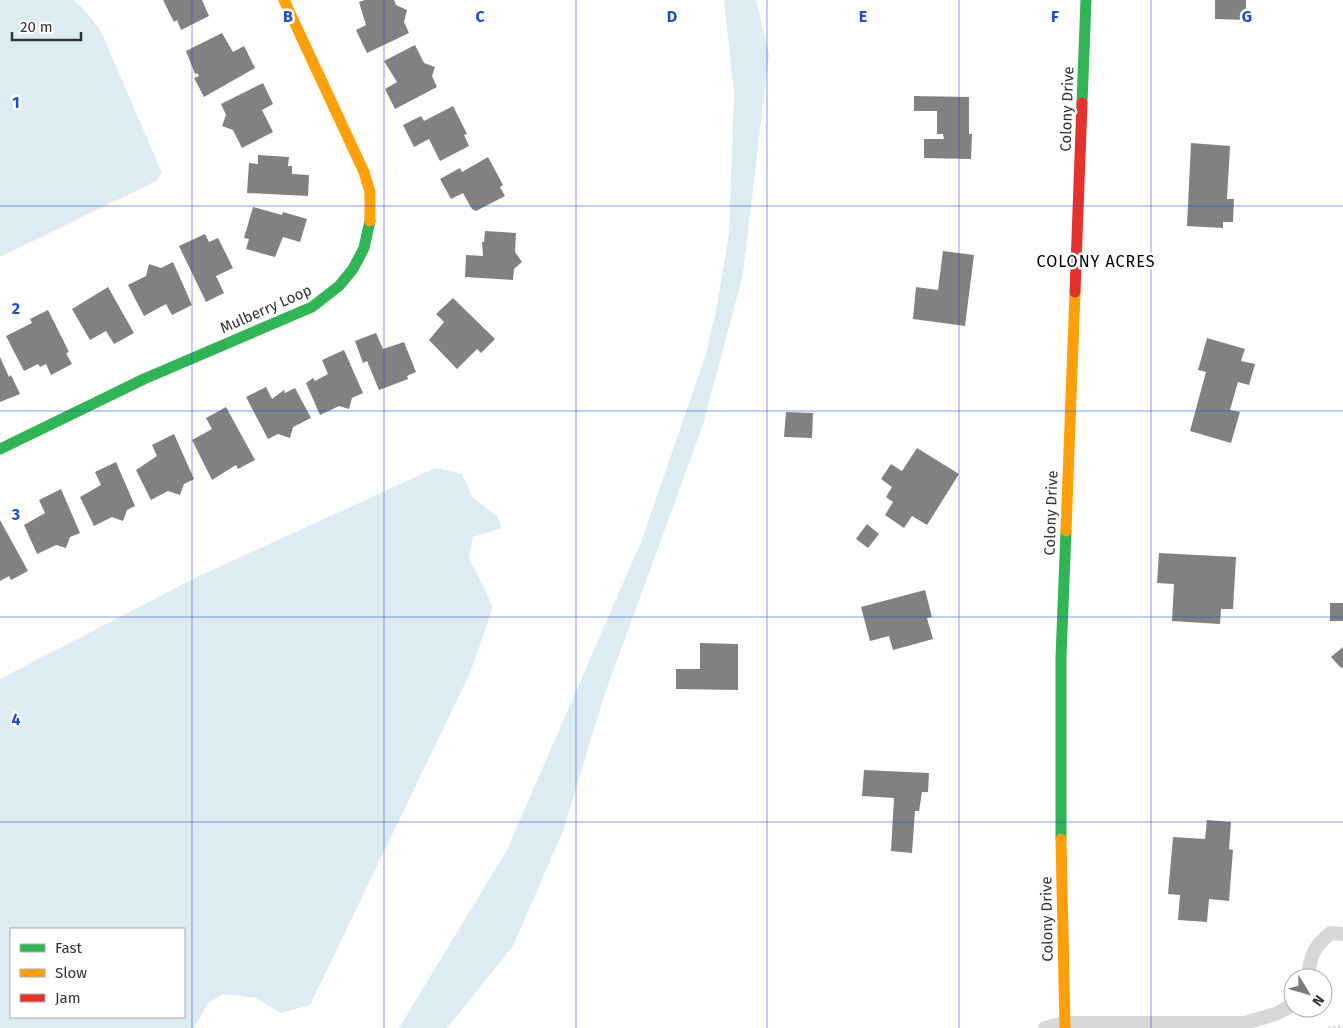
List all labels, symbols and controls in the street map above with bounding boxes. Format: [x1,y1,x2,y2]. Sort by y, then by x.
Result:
text: B [283,7,293,26]
text: C [475,7,485,26]
text: D [667,7,677,26]
text: E [859,7,867,26]
text: F [1051,7,1059,26]
text: G [1242,7,1252,26]
scale bar [12,10,81,42]
text: 20 m [20,18,53,36]
street label: Colony Drive [1057,66,1077,152]
text: 1 [12,93,20,112]
district label: COLONY ACRES [1037,252,1155,271]
street label: Mulberry Loop [217,281,315,337]
text: 2 [12,299,20,318]
street label: Colony Drive [1041,470,1061,556]
text: 3 [11,505,20,524]
text: 4 [11,710,21,729]
street label: Colony Drive [1037,876,1057,962]
legend [10,928,185,1018]
text: Fast [55,939,82,957]
text: Slow [55,964,87,982]
north arrow [1283,968,1333,1018]
text: Jam [55,989,81,1007]
text: N [1308,992,1328,1009]

